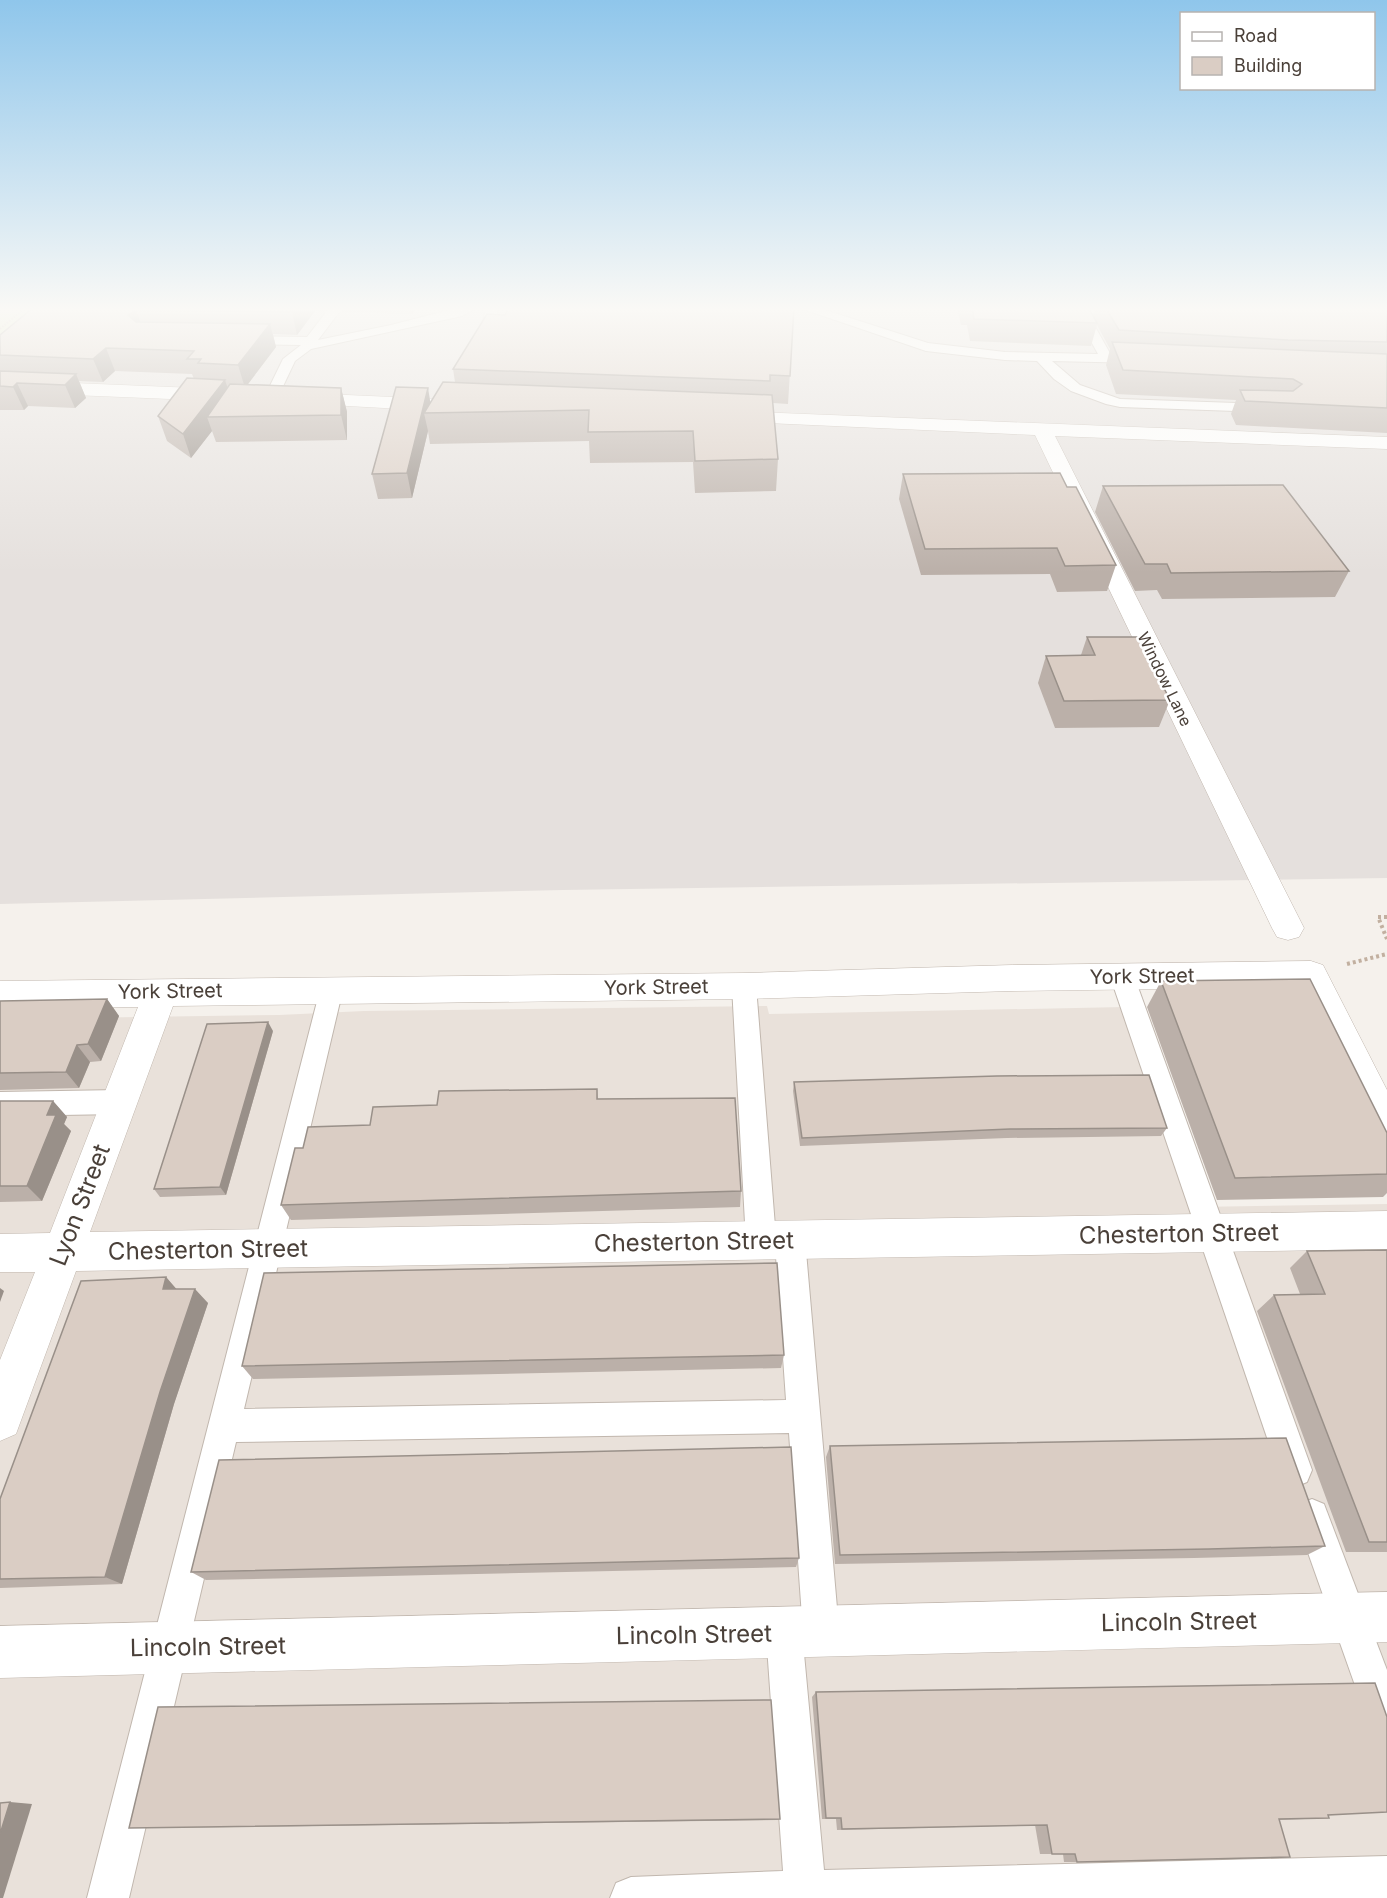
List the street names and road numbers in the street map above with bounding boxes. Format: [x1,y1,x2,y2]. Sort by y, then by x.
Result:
street label: Window Lane [1134,629,1196,729]
street label: York Street [1089,963,1195,989]
street label: York Street [603,974,709,1000]
street label: York Street [117,978,223,1004]
street label: Lyon Street [43,1140,116,1270]
street label: Chesterton Street [1079,1217,1279,1250]
street label: Chesterton Street [594,1225,794,1258]
street label: Chesterton Street [108,1233,308,1266]
street label: Lincoln Street [1101,1606,1257,1637]
street label: Lincoln Street [616,1619,772,1650]
street label: Lincoln Street [130,1631,286,1662]

